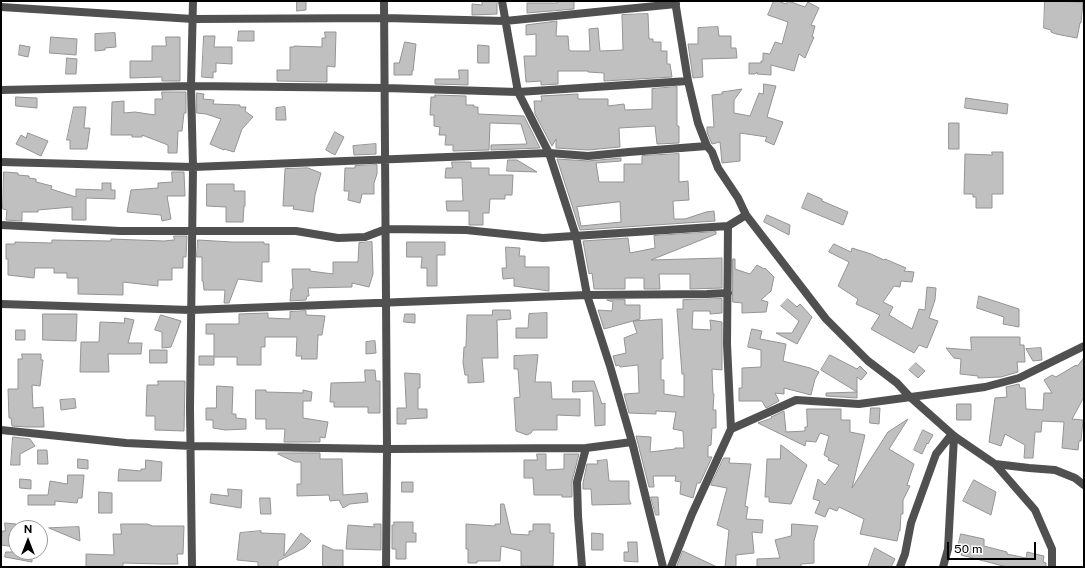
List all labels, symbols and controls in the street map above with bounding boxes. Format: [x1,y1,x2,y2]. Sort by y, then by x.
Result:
north arrow [8,520,48,560]
text: N [24,523,32,535]
scale bar [949,534,1038,560]
text: 50 m [954,542,982,556]

